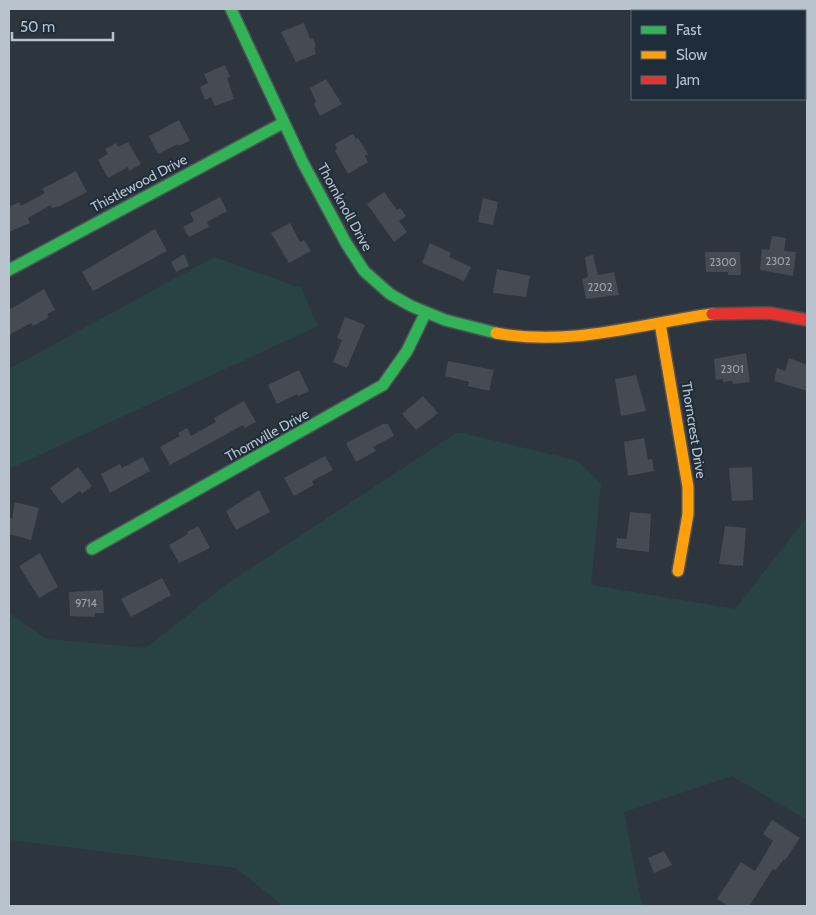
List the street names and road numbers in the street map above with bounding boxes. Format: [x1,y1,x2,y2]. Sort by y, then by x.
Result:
street label: Thistlewood Drive [88,150,190,216]
street label: Thornknoll Drive [313,160,377,254]
street label: Thorncrest Drive [677,380,711,480]
street label: Thornville Drive [222,405,312,465]

